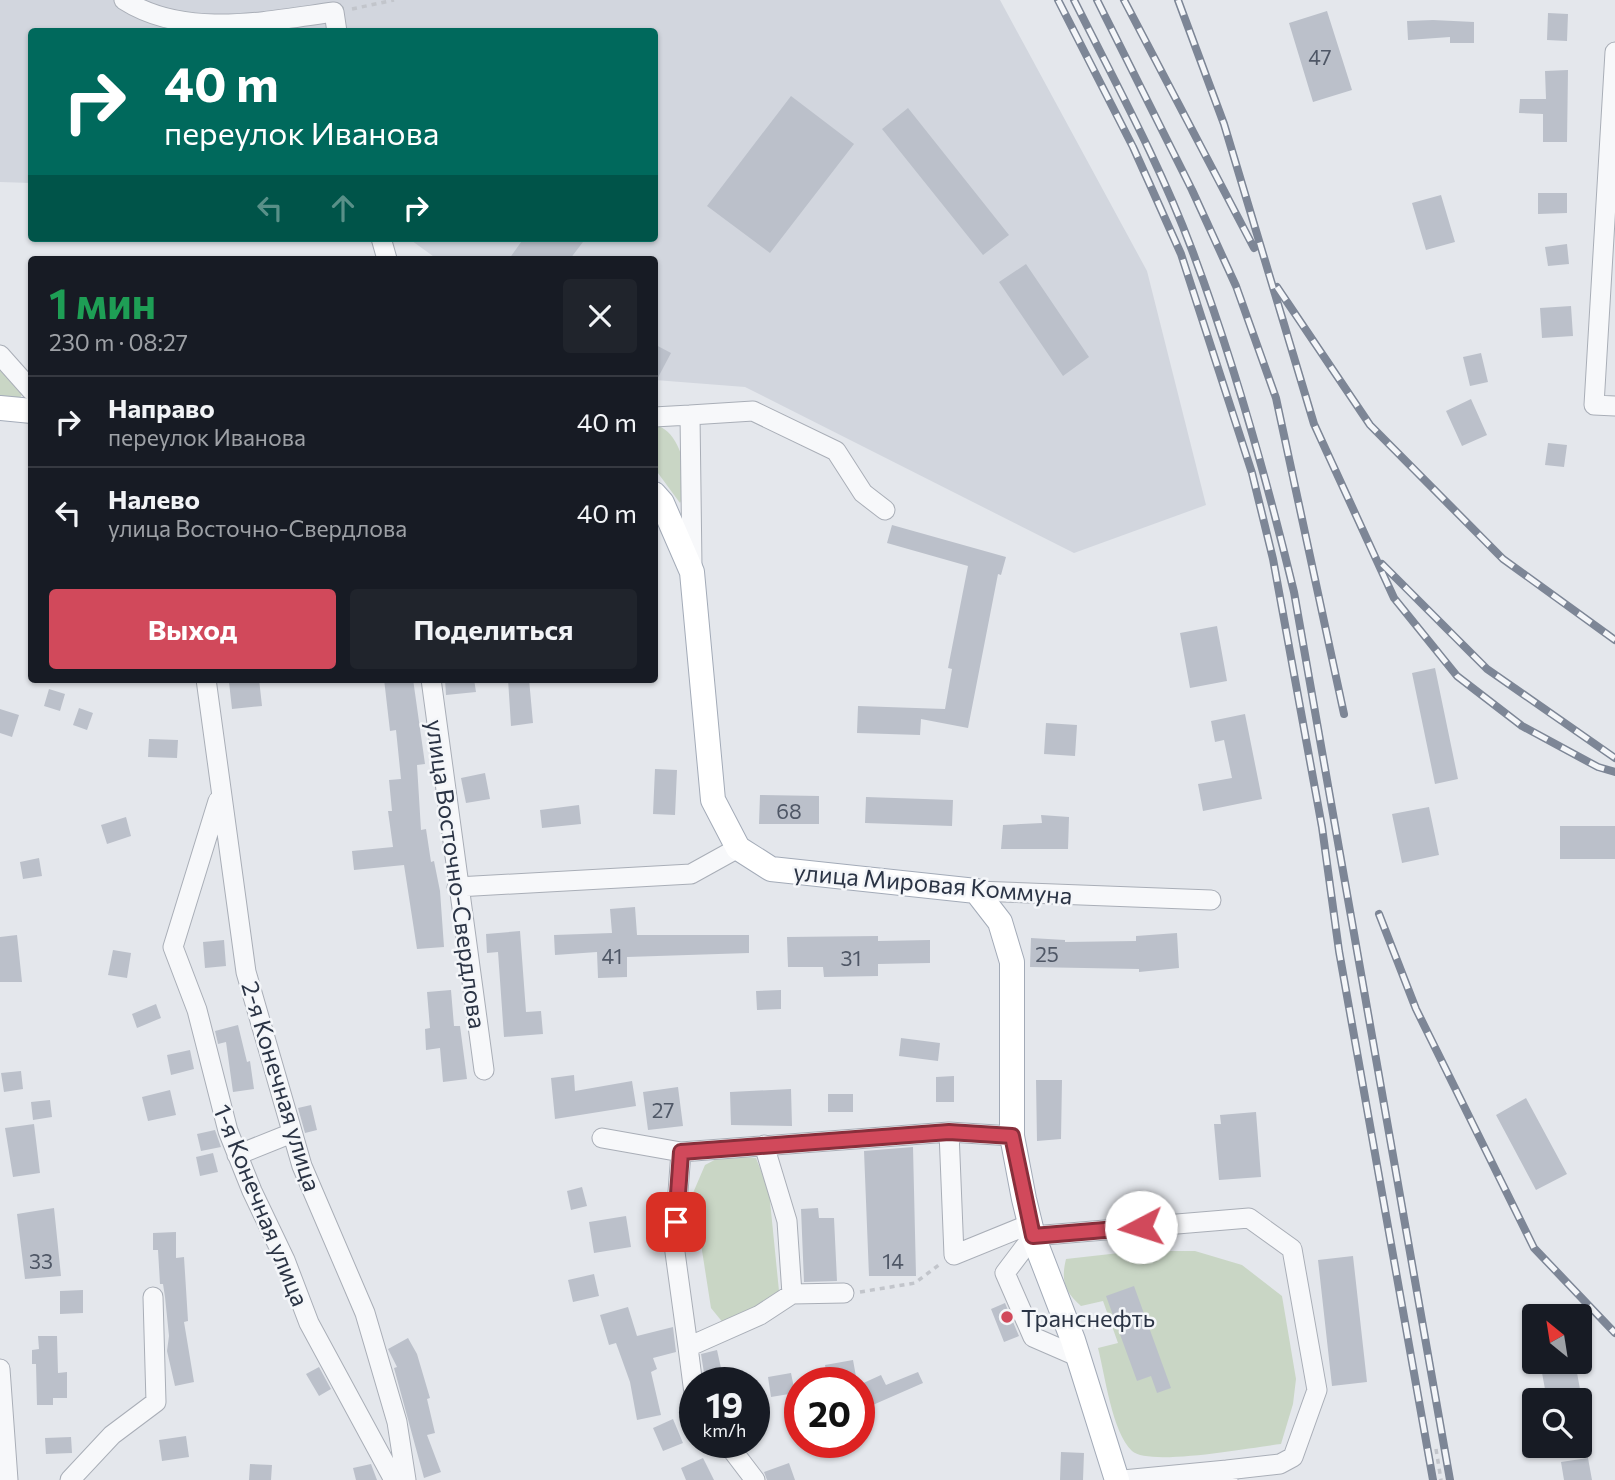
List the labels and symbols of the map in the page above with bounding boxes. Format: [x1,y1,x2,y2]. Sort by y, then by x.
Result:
house number: 47 [1308,44,1332,69]
street label: улица Восточно-Свердлова [421,717,493,1031]
house number: 68 [776,798,802,823]
street label: улица Мировая Коммуна [792,856,1074,910]
house number: 25 [1035,941,1059,966]
house number: 41 [602,943,622,968]
house number: 31 [841,945,861,970]
street label: 2-я Конечная улица [236,977,328,1195]
house number: 27 [652,1097,674,1122]
street label: 1-я Конечная улица [208,1100,316,1310]
position arrow [1104,1190,1178,1264]
pin [646,1192,706,1252]
house number: 33 [29,1248,53,1273]
house number: 14 [882,1248,904,1273]
place label: Транснефть [1021,1303,1155,1332]
north arrow [1522,1304,1592,1374]
marker: Транснефть [999,1309,1015,1325]
speed limit sign: 20 [784,1367,875,1458]

